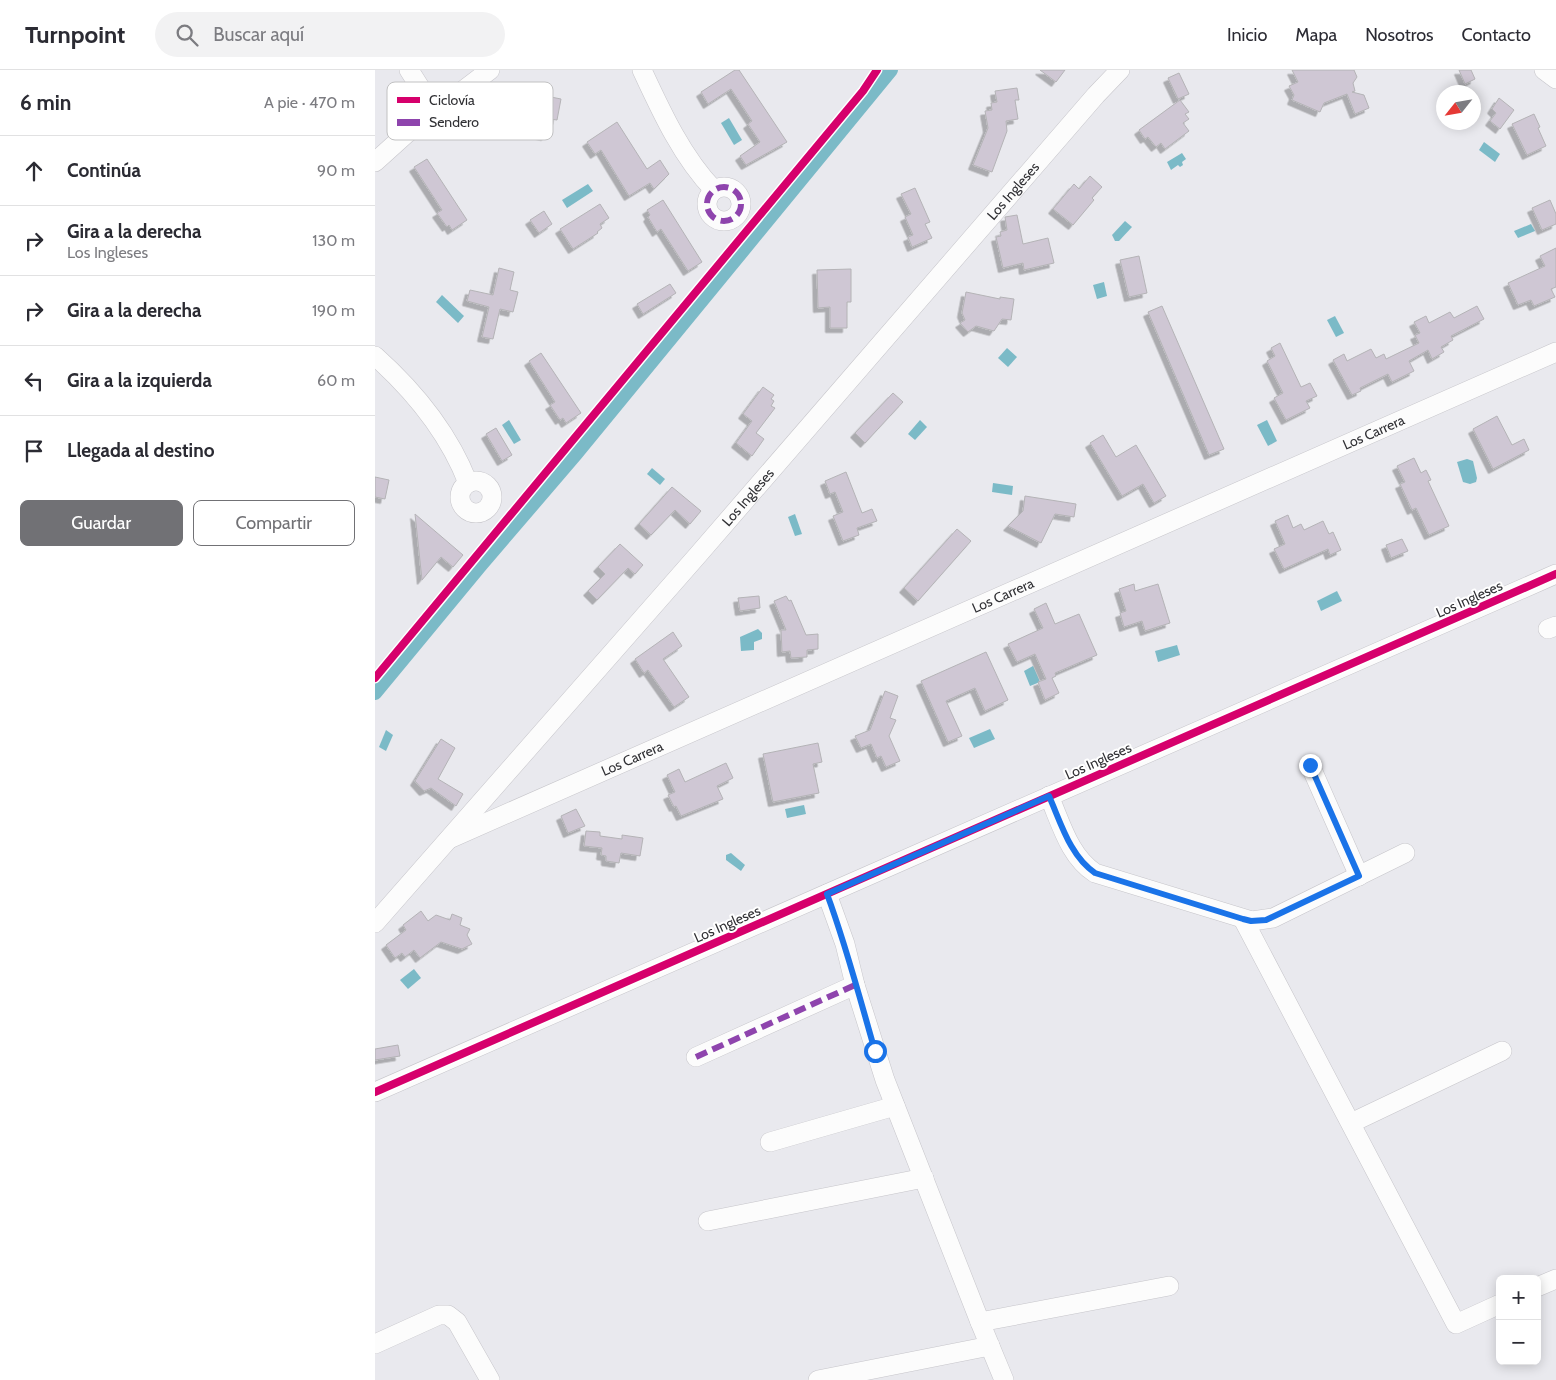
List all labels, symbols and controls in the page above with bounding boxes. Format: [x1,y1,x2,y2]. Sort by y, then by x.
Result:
search box [155,12,505,57]
text: Turnpoint [25,20,125,49]
icon: search [173,21,201,49]
text: Buscar aquí [213,23,304,46]
text: Inicio [1227,24,1267,46]
text: Mapa [1295,24,1337,46]
text: Nosotros [1365,24,1434,46]
text: Contacto [1462,24,1531,46]
legend [387,82,553,140]
north arrow [1436,85,1481,130]
text: 6 min [20,90,71,115]
text: Ciclovía [429,91,475,109]
text: A pie · 470 m [264,93,355,112]
text: Sendero [429,113,479,131]
icon: ahead [20,157,48,185]
street label: Los Ingleses [983,158,1043,224]
text: Continúa [67,159,141,182]
text: 90 m [317,161,355,180]
text: Gira a la derecha [67,220,202,243]
icon: right [20,227,48,255]
text: 130 m [312,231,355,250]
text: Los Ingleses [67,243,148,262]
icon: right [20,297,48,325]
text: Gira a la derecha [67,299,202,322]
text: 190 m [312,301,355,320]
icon: left [20,367,48,395]
text: Gira a la izquierda [67,369,212,392]
text: 60 m [317,371,355,390]
street label: Los Carrera [1340,411,1407,454]
icon: arrive [20,437,48,465]
text: Llegada al destino [67,439,214,462]
street label: Los Ingleses [718,464,778,530]
button: Guardar [20,500,183,546]
button: Compartir [193,500,355,546]
street label: Los Carrera [969,574,1037,617]
street label: Los Ingleses [1433,576,1505,622]
street label: Los Carrera [598,737,666,780]
street label: Los Ingleses [1062,738,1134,784]
route end [1299,754,1322,777]
street label: Los Ingleses [691,901,763,947]
route start [864,1040,887,1063]
map controls [1496,1275,1541,1365]
button: + [1496,1275,1541,1320]
button: − [1496,1320,1541,1365]

